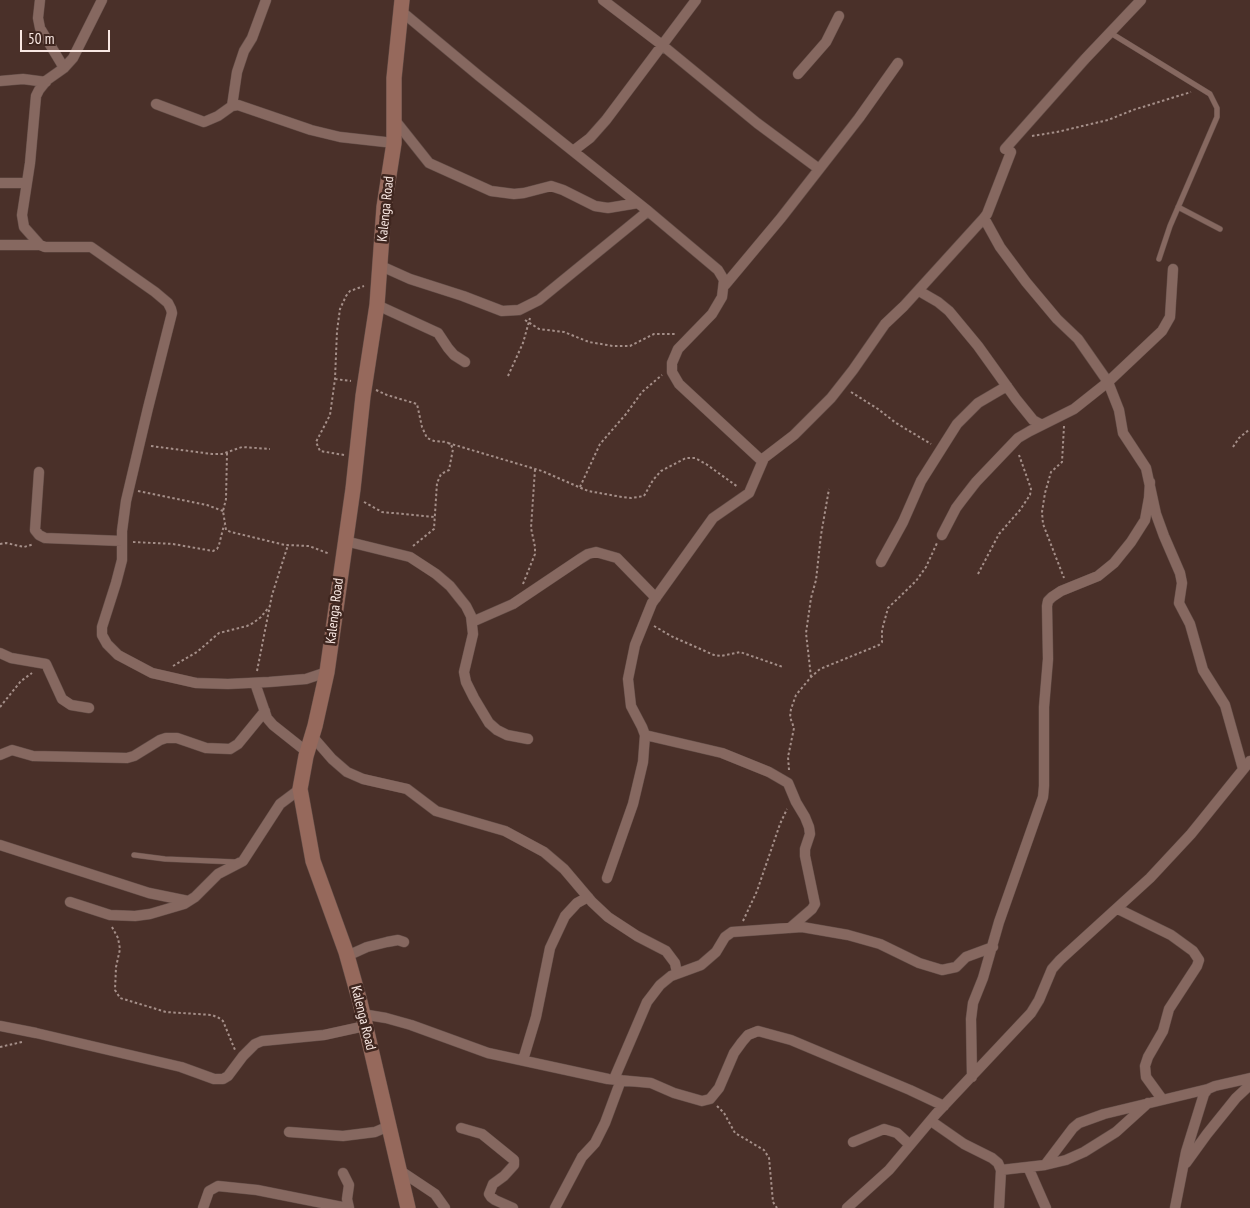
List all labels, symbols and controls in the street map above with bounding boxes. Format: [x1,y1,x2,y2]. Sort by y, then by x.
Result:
scale bar [22,20,112,52]
text: 50 m [28,29,54,48]
street label: Kalenga Road [374,175,398,243]
street label: Kalenga Road [323,577,347,645]
street label: Kalenga Road [347,984,379,1052]

